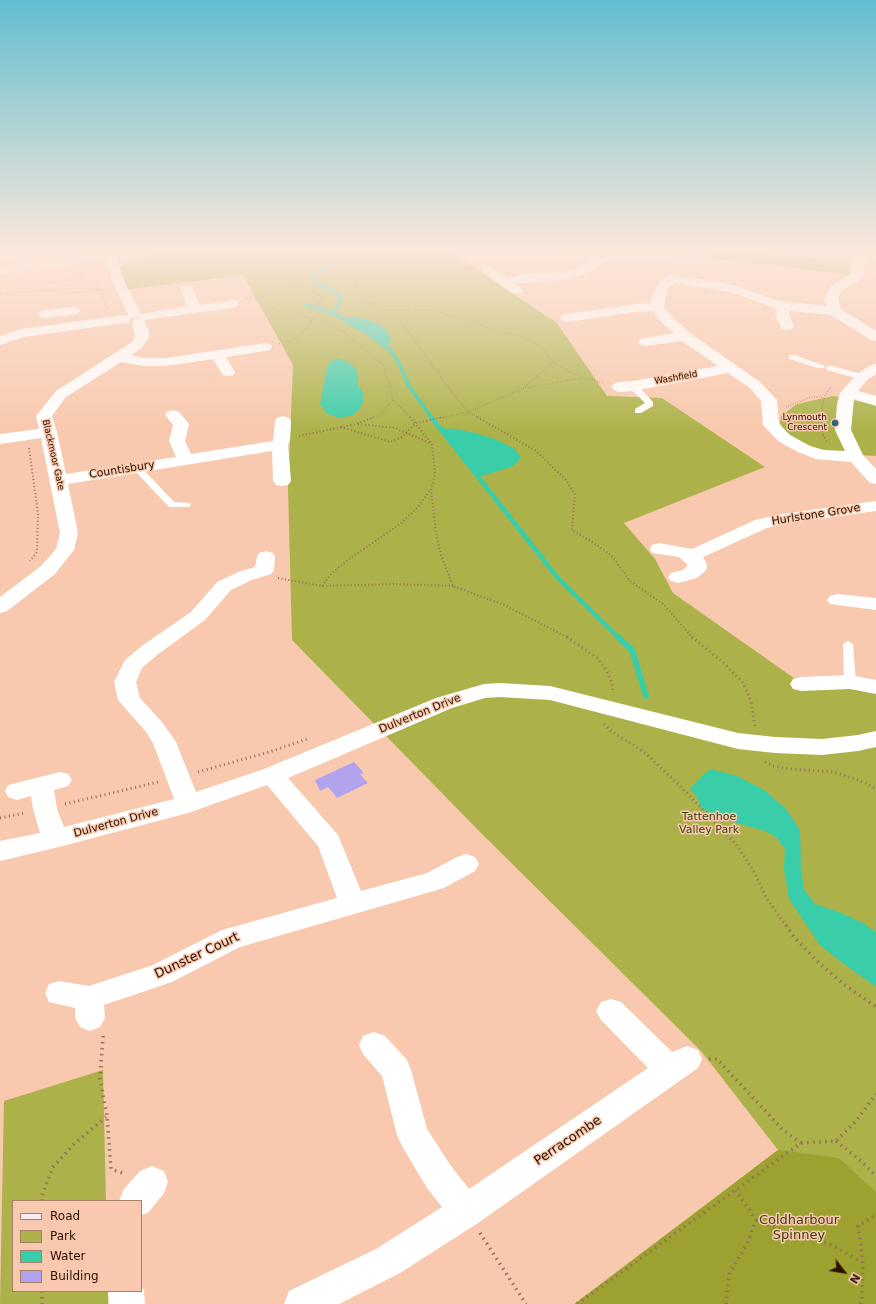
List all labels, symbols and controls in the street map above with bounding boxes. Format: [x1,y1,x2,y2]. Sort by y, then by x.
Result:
street label: Washfield [654,369,698,387]
place label: Lynmouth Crescent [783,413,827,434]
marker: Lynmouth Crescent [830,418,840,428]
street label: Blackmoor Gate [40,419,66,491]
street label: Countisbury [88,458,156,482]
street label: Hurlstone Grove [771,501,861,529]
street label: Dulverton Drive [377,692,463,736]
street label: Dulverton Drive [72,805,160,841]
park label: Tattenhoe Valley Park [679,810,739,836]
street label: Dunster Court [152,930,242,982]
street label: Perracombe [531,1113,605,1169]
legend [12,1200,142,1292]
text: Road [50,1209,80,1223]
park label: Coldharbour Spinney [759,1213,839,1244]
text: Park [50,1229,76,1243]
text: Water [50,1249,85,1263]
north arrow [824,1252,864,1292]
text: Building [50,1269,99,1283]
text: N [847,1271,863,1286]

